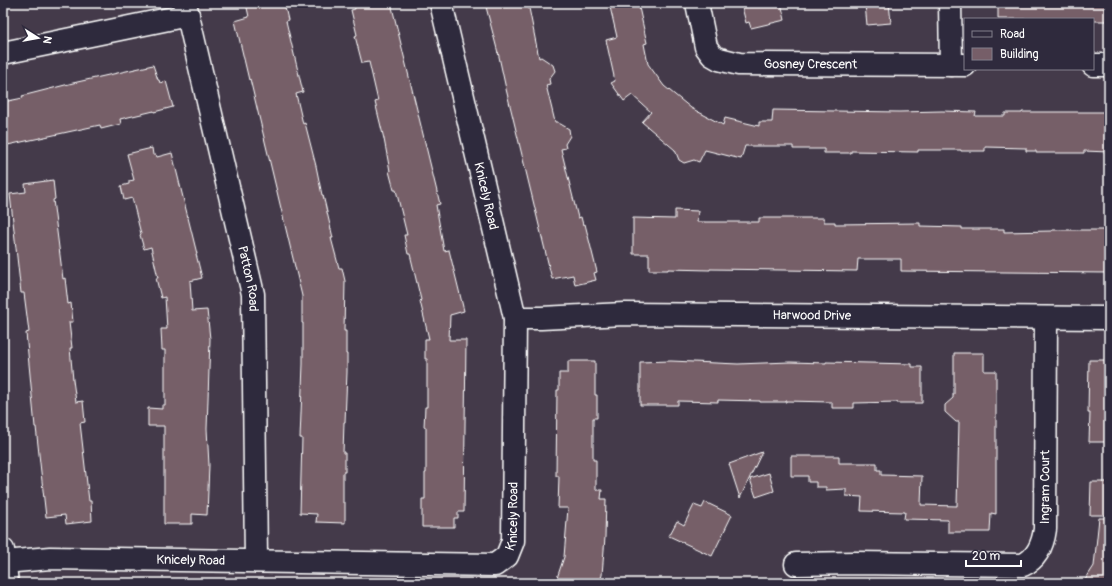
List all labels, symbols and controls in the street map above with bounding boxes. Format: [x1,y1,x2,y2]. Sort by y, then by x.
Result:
north arrow [18,18,58,58]
legend [964,18,1094,70]
text: Road [1000,27,1025,42]
text: N [40,35,54,45]
text: Building [1000,47,1039,62]
street label: Gosney Crescent [764,56,858,73]
street label: Knicely Road [470,161,502,231]
street label: Patton Road [234,244,261,312]
street label: Harwood Drive [772,307,852,324]
street label: Ingram Court [1037,449,1053,524]
street label: Knicely Road [502,482,522,553]
scale bar [966,542,1021,568]
text: 20 m [972,549,1001,564]
street label: Knicely Road [156,552,225,569]

